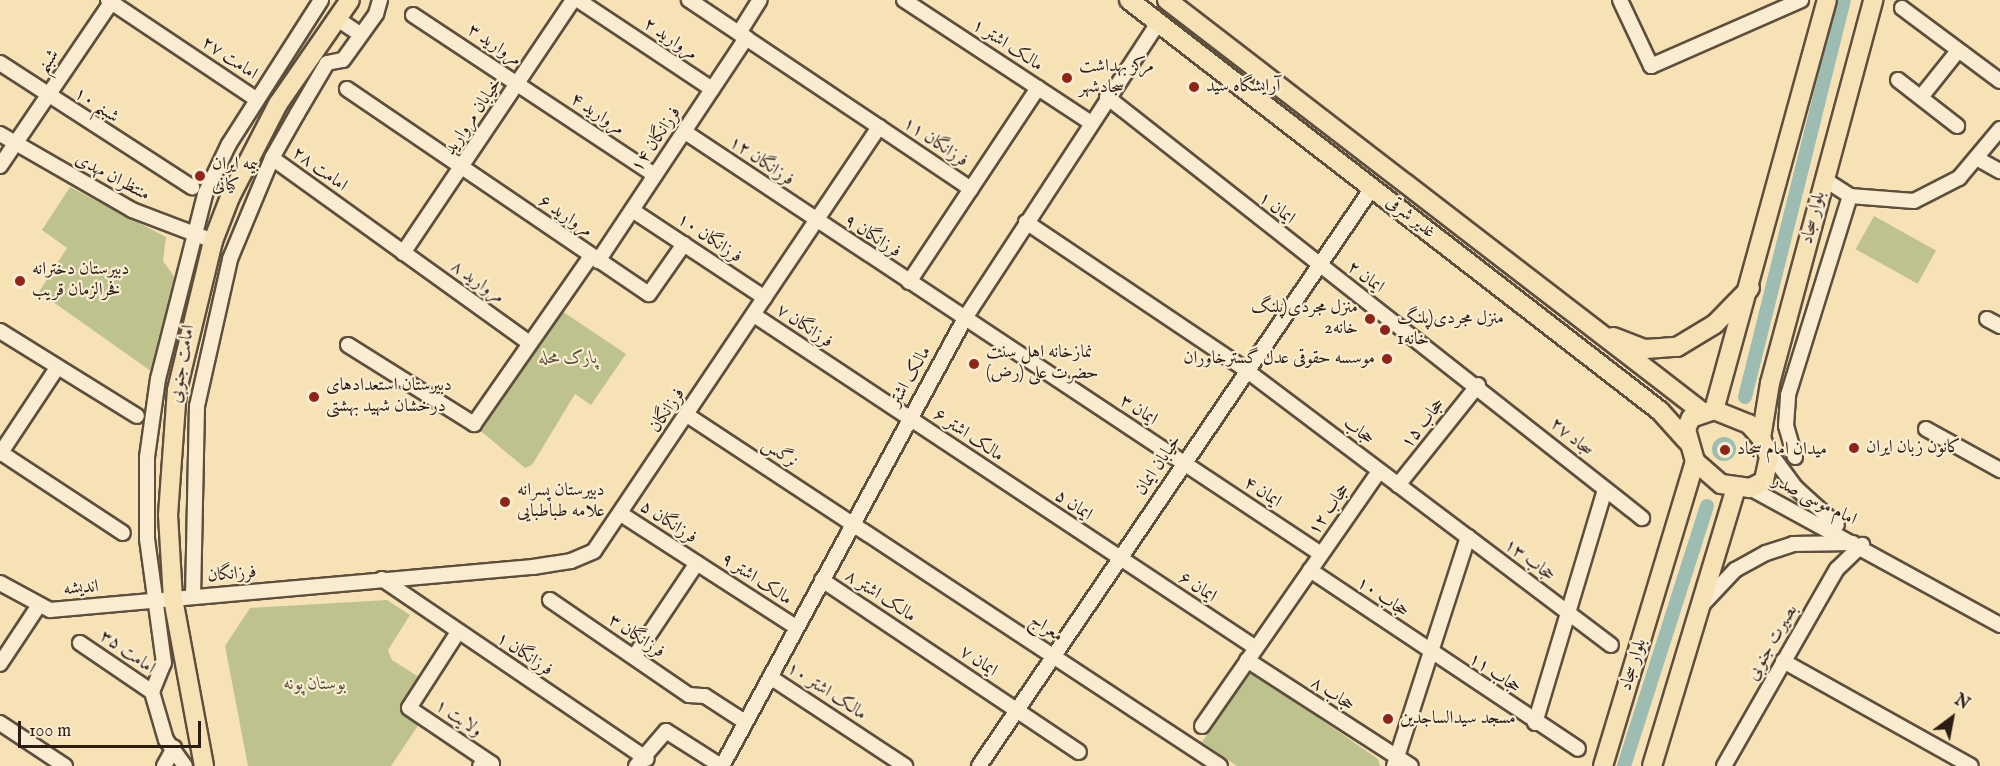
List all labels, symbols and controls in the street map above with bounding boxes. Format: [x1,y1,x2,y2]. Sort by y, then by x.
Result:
street label: مروارید ۲ [639,14,701,66]
street label: مالک اشتر ۱ [967,15,1047,77]
street label: مروارید ۳ [463,20,525,72]
street label: امامت ۲۷ [197,32,261,86]
street label: شبنم [33,46,65,78]
place label: مرکز بهداشت سجادشهر [1079,57,1154,100]
marker: مرکز بهداشت سجادشهر [1060,71,1074,85]
street label: خیابان مروارید [440,74,508,160]
place label: آرایشگاه سید [1206,76,1280,98]
marker: آرایشگاه سید [1187,80,1201,94]
street label: شبنم ۱۰ [69,83,123,129]
street label: مروارید ۴ [566,89,628,141]
street label: فرزانگان ۱۴ [627,103,687,177]
street label: فرزانگان ۱۱ [898,113,972,173]
street label: فرزانگان ۱۲ [724,132,798,192]
street label: امامت ۲۸ [287,143,351,197]
street label: منتظران مهدی [71,149,153,207]
place label: بیمه ایران کیانی [212,155,259,198]
marker: بیمه ایران کیانی [193,169,207,183]
street label: ایمان ۱ [1253,188,1299,230]
street label: بلوار سجاد [1797,189,1831,247]
street label: مروارید ۶ [534,191,596,243]
street label: غدیر شرقی [1381,192,1439,244]
street label: فرزانگان ۱۰ [672,209,746,269]
street label: فرزانگان ۹ [839,211,905,263]
street label: مروارید ۸ [446,257,508,309]
street label: ایمان ۲ [1342,257,1388,299]
place label: دبیرستان دخترانه فخرالزمان قریب [32,260,129,302]
marker: دبیرستان دخترانه فخرالزمان قریب [13,274,27,288]
place label: منزل مجردی(پلنگ خانه2 [1251,298,1358,340]
street label: فرزانگان ۷ [772,300,836,354]
place label: منزل مجردی(پلنگ خانه1 [1397,309,1504,352]
marker: منزل مجردی(پلنگ خانه2 [1363,312,1377,326]
street label: امامت جنوبی [166,323,200,405]
marker: منزل مجردی(پلنگ خانه1 [1378,323,1392,337]
street label: مالک اشتر [885,343,937,411]
place label: نمازخانه اهل سنت حضرت علی (رض) [986,343,1099,386]
park label: پارک محله [538,348,598,370]
place label: موسسه حقوقی عدل گسترخاوران [1183,348,1375,370]
marker: موسسه حقوقی عدل گسترخاوران [1380,352,1394,366]
marker: نمازخانه اهل سنت حضرت علی (رض) [967,357,981,371]
place label: دبیرستان استعدادهای درخشان شهید بهشتی [326,376,452,418]
street label: فرزانگان [645,385,691,437]
marker: دبیرستان استعدادهای درخشان شهید بهشتی [307,390,321,404]
street label: ایمان ۳ [1115,391,1161,431]
street label: حجاب ۱۵ [1397,394,1451,454]
street label: مالک اشتر ۶ [929,405,1007,467]
street label: حجاب [1338,413,1378,451]
street label: سجاد ۲۷ [1545,414,1597,462]
street label: خیابان ایمان [1131,432,1187,500]
street label: نرگس [757,434,801,474]
place label: کانون زبان ایران [1866,437,1961,459]
place label: میدان امام سجاد [1737,439,1827,461]
marker: کانون زبان ایران [1847,441,1861,455]
marker: میدان امام سجاد [1718,443,1732,457]
street label: امام موسی صدر [1768,471,1860,531]
street label: ایمان ۴ [1239,473,1285,513]
street label: حجاب ۱۲ [1304,480,1356,540]
place label: دبیرستان پسرانه علامه طباطبایی [517,481,605,524]
street label: ایمان ۵ [1050,486,1096,526]
marker: دبیرستان پسرانه علامه طباطبایی [498,495,512,509]
street label: فرزانگان ۵ [635,497,701,549]
street label: حجاب ۱۳ [1499,535,1559,587]
street label: مالک اشتر ۹ [716,549,796,611]
street label: فرزانگان [207,562,257,588]
street label: مالک اشتر ۸ [840,566,920,628]
street label: ایمان ۶ [1174,568,1220,608]
street label: حجاب ۱۰ [1352,573,1412,623]
street label: اندیشه [63,577,99,601]
street label: بصیرت جنوبی [1743,601,1803,685]
street label: فرزانگان ۳ [604,610,668,664]
street label: معراج [1025,610,1067,648]
street label: امامت ۳۵ [95,626,159,680]
street label: فرزانگان ۱ [492,628,556,682]
street label: بلوار سجاد [1616,636,1652,694]
street label: ایمان ۷ [955,642,1001,682]
street label: حجاب ۱۱ [1464,649,1524,699]
street label: مالک اشتر ۱۰ [782,658,870,726]
street label: حجاب ۸ [1306,673,1358,717]
park label: بوستان پونه [284,674,346,696]
north arrow [1922,688,1982,748]
text: N [1950,691,1973,715]
street label: ولایت ۱ [430,695,486,743]
place label: مسجد سیدالساجدین [1400,708,1516,730]
scale bar [21,709,204,747]
marker: مسجد سیدالساجدین [1381,712,1395,726]
text: 100 m [29,720,71,743]

